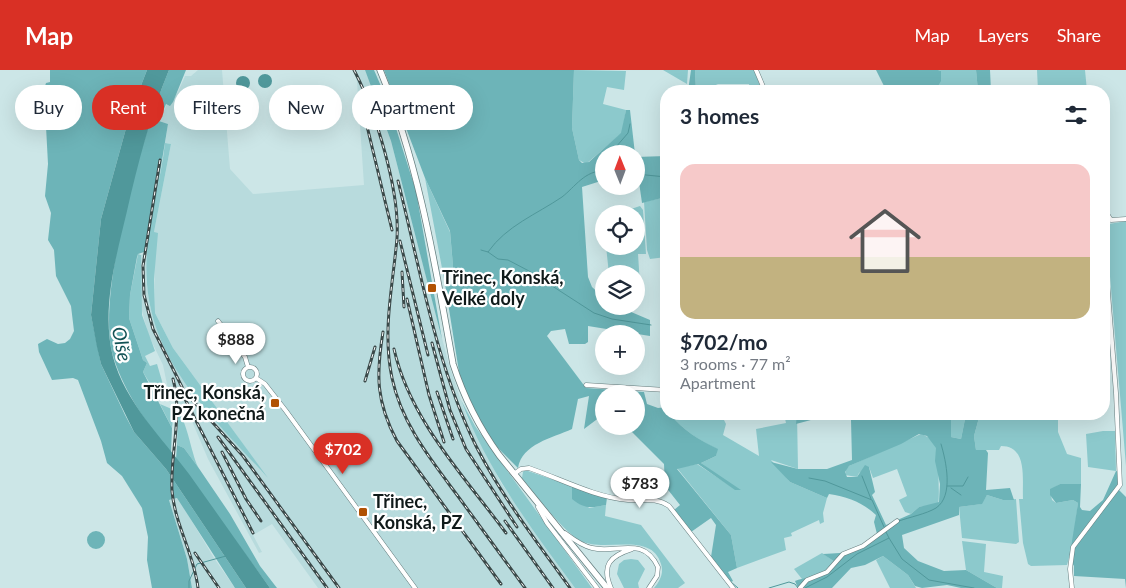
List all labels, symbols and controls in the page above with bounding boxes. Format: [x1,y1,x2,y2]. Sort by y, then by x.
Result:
text: Map [25,21,73,50]
text: Map [914,24,950,46]
text: Layers [978,24,1029,46]
text: Share [1057,24,1101,46]
chip: Buy [15,85,82,130]
chip: Rent [92,85,164,130]
chip: Filters [174,85,259,130]
chip: New [269,85,342,130]
chip: Apartment [352,85,473,130]
icon: filters [1062,101,1090,129]
text: 3 homes [680,103,759,128]
north arrow [595,145,645,195]
map controls [595,145,645,435]
icon: home [840,196,930,286]
button: locate [595,205,645,255]
button: layers [595,265,645,315]
place label: Třinec, Konská, Velké doly [441,266,564,309]
marker: Třinec, Konská, Velké doly [426,282,438,294]
pin: $888 [206,322,266,365]
water label: Olše [108,325,137,363]
button: + [595,325,645,375]
text: $888 [217,329,255,348]
text: $702/mo [680,329,768,354]
text: 3 rooms · 77 m² [680,354,791,373]
text: Apartment [680,373,755,392]
place label: Třinec, Konská, PZ konečná [143,381,265,424]
button: − [595,385,645,435]
marker: Třinec, Konská, PZ konečná [269,397,281,409]
pin: $702 [313,432,373,475]
text: $702 [324,439,362,458]
pin: $783 [610,466,670,509]
text: $783 [621,473,659,492]
place label: Třinec, Konská, PZ [373,490,463,533]
marker: Třinec, Konská, PZ [357,506,369,518]

